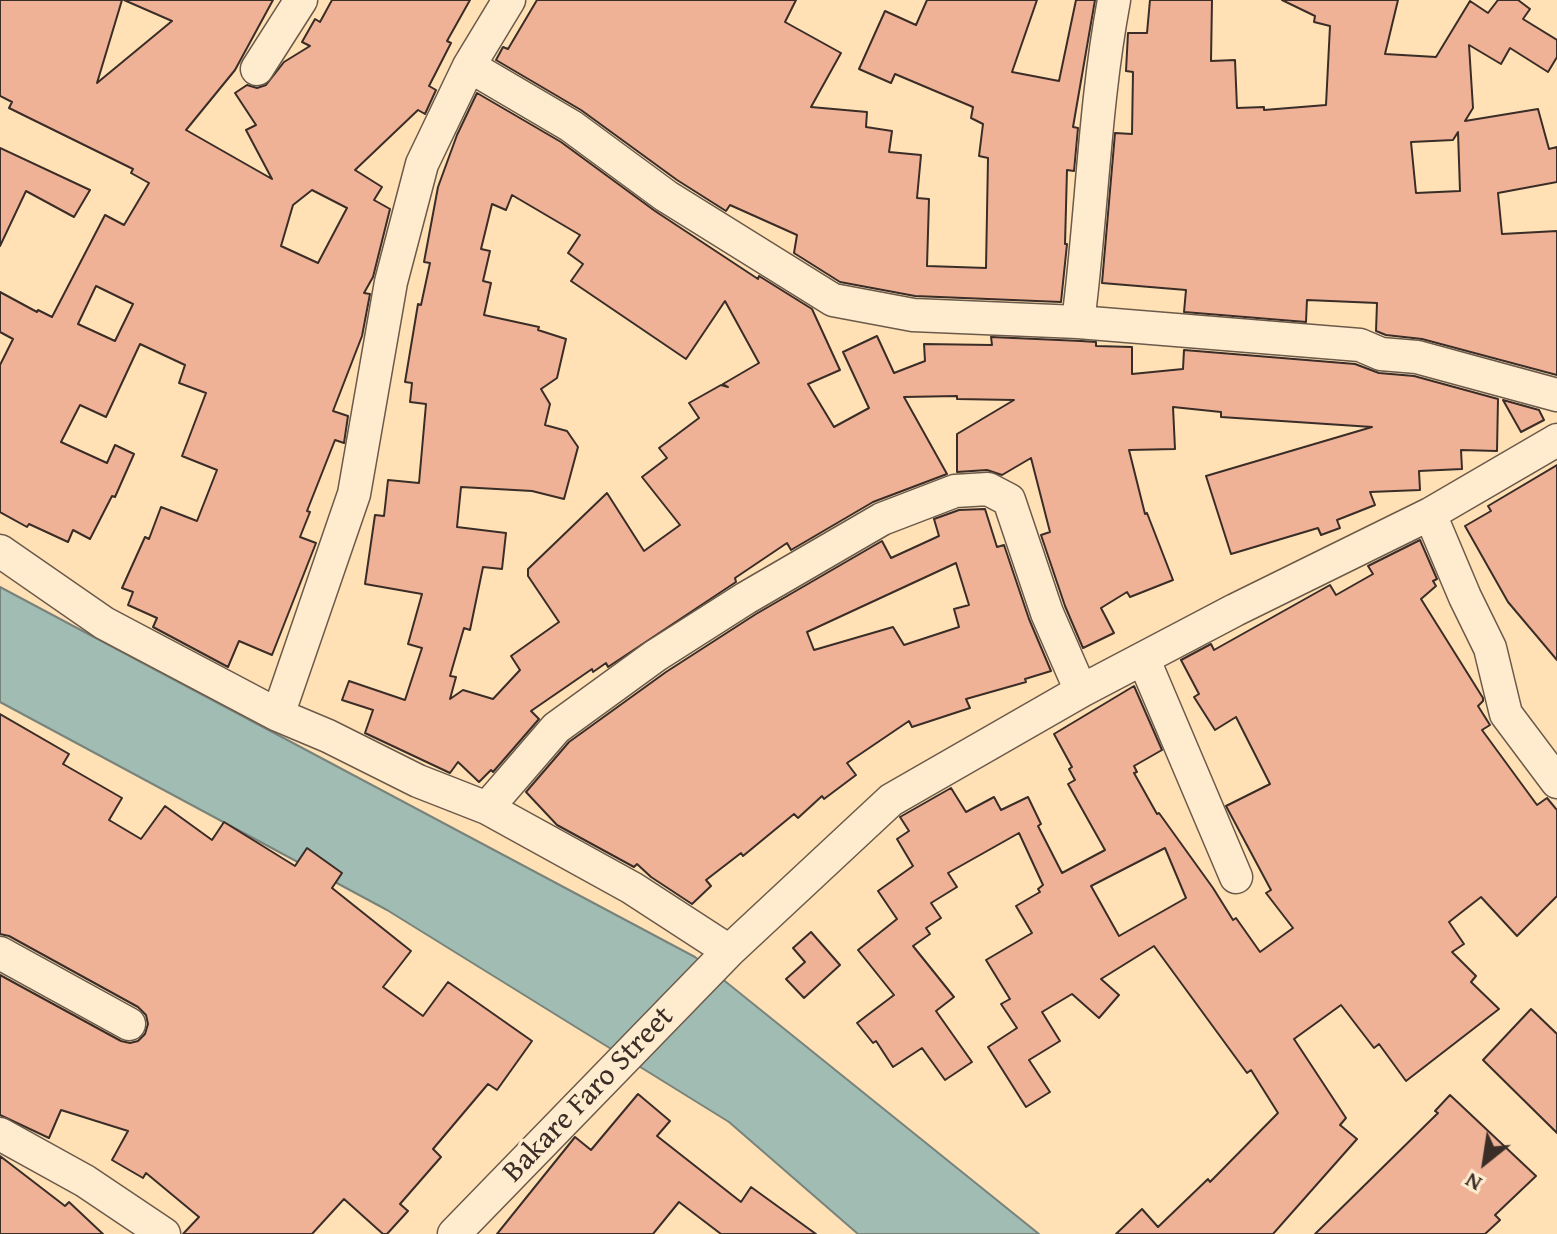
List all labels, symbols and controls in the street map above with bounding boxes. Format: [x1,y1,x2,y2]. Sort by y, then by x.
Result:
street label: Bakare Faro Street [496,1000,682,1190]
north arrow [1445,1122,1525,1202]
text: N [1459,1165,1487,1200]

